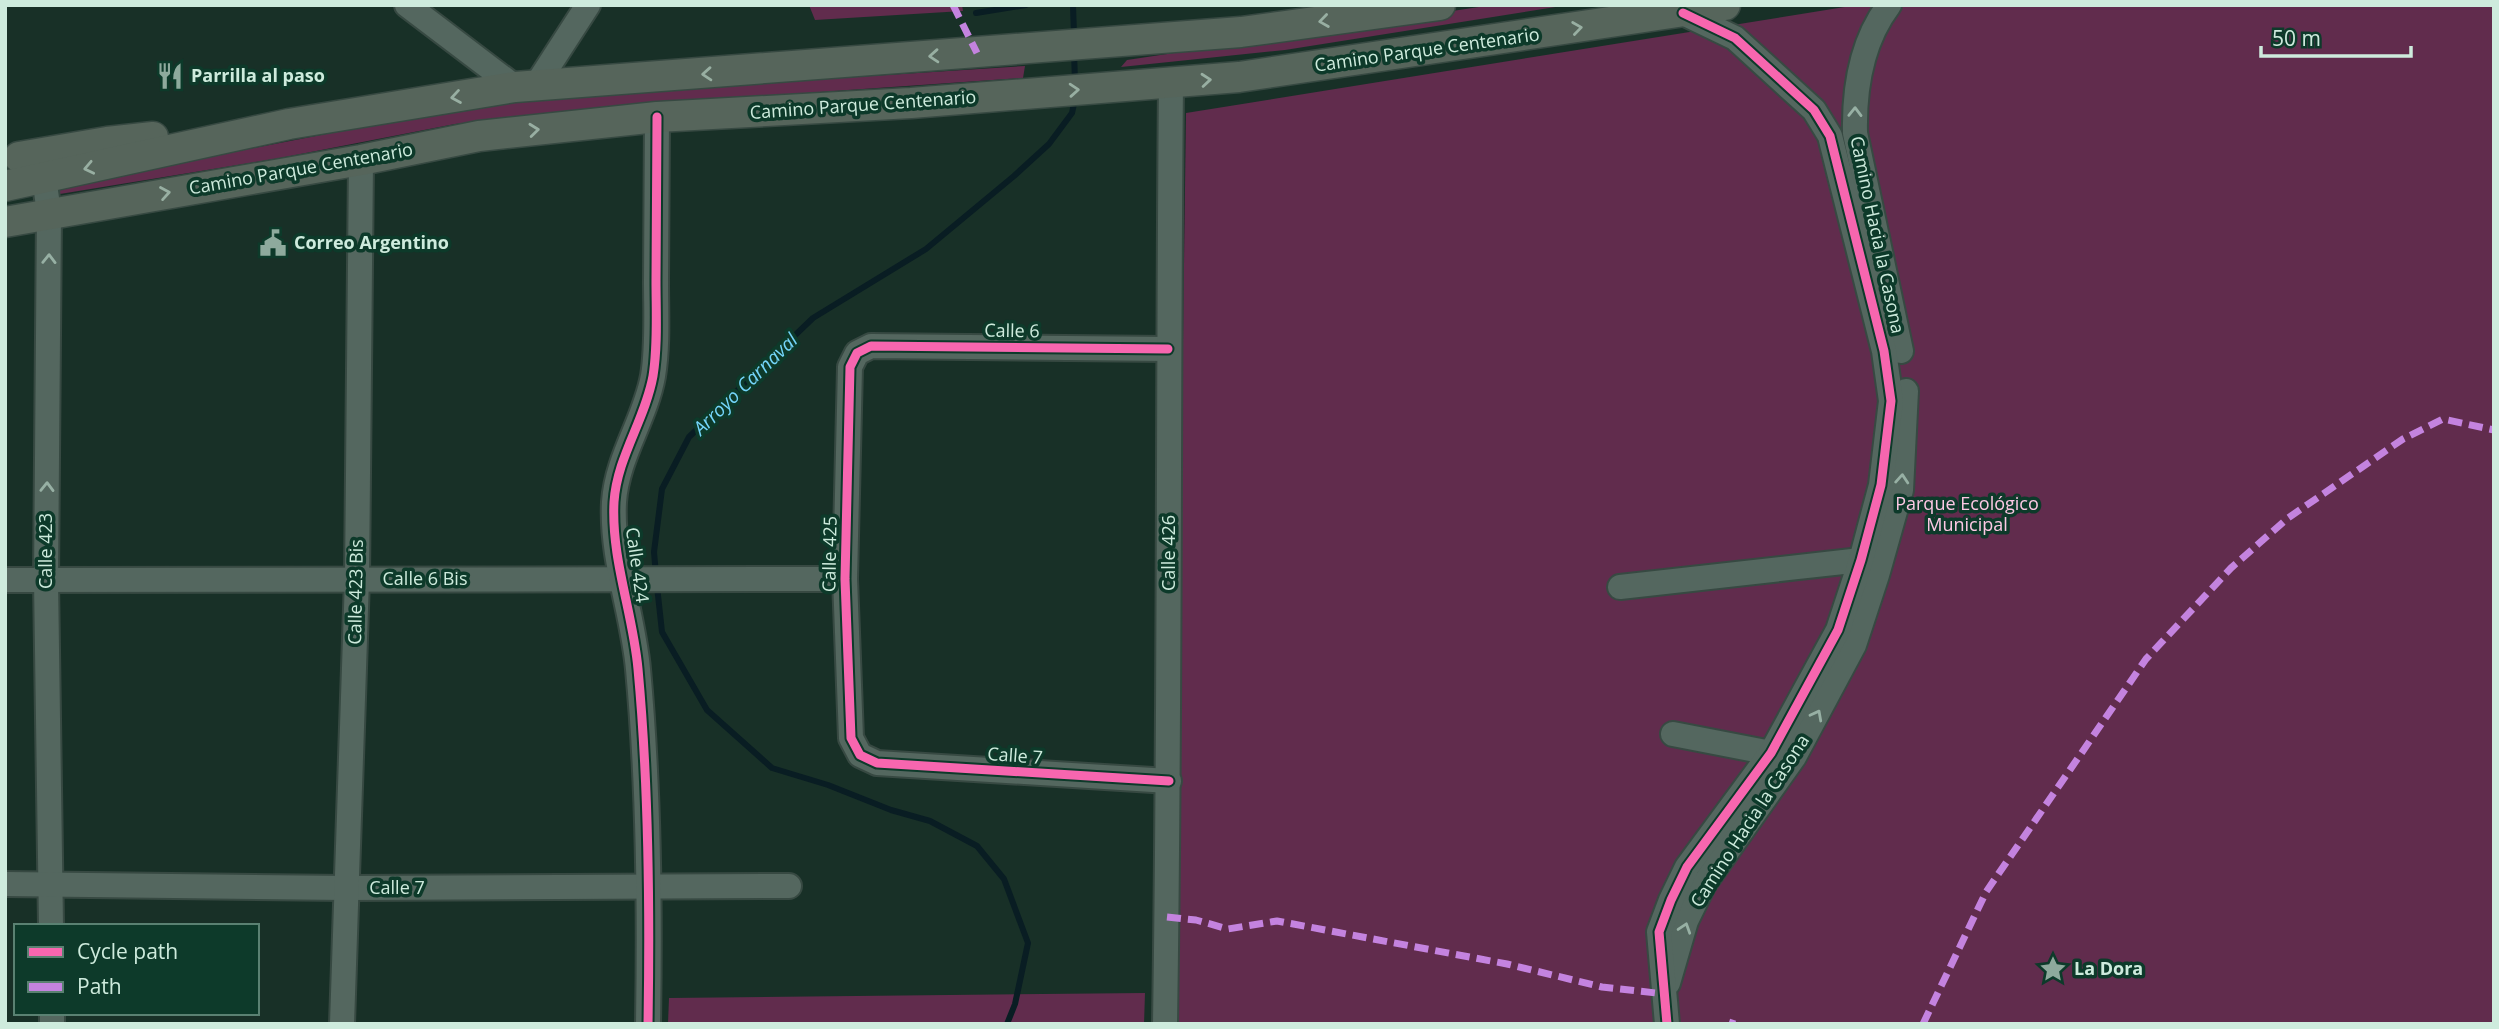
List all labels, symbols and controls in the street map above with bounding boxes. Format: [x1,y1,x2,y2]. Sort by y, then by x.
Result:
one-way arrow [1318,13,1329,28]
scale bar [2261,14,2412,58]
street label: Camino Parque Centenario [1313,21,1541,77]
one-way arrow [1571,21,1583,36]
text: 50 m [2272,24,2321,52]
one-way arrow [928,48,939,63]
restaurant icon: Parrilla al paso [155,61,185,91]
place label: Parrilla al paso [191,63,325,87]
one-way arrow [701,66,712,81]
one-way arrow [1201,73,1212,88]
one-way arrow [1069,83,1080,98]
street label: Camino Parque Centenario [749,84,977,124]
one-way arrow [451,89,462,104]
one-way arrow [1847,106,1863,116]
one-way arrow [528,123,540,138]
street label: Camino Hacia la Casona [1845,134,1911,336]
street label: Camino Parque Centenario [187,136,415,200]
one-way arrow [83,159,95,174]
one-way arrow [159,186,171,201]
public building icon: Correo Argentino [258,228,288,258]
place label: Correo Argentino [294,230,449,254]
one-way arrow [41,254,57,264]
street label: Calle 6 [984,318,1040,342]
water label: Arroyo Carnaval [686,327,804,442]
one-way arrow [1894,473,1909,484]
one-way arrow [39,481,54,492]
park label: Parque Ecológico Municipal [1895,491,2039,536]
street label: Calle 423 [33,513,57,589]
street label: Calle 426 [1156,515,1180,591]
street label: Calle 425 [816,516,842,592]
street label: Calle 424 [621,526,655,604]
street label: Calle 423 Bis [342,539,368,645]
street label: Calle 6 Bis [383,566,467,590]
one-way arrow [1809,709,1822,722]
street label: Camino Hacia la Casona [1684,730,1814,911]
street label: Calle 7 [987,741,1044,769]
street label: Calle 7 [369,875,425,899]
one-way arrow [1677,923,1691,935]
legend [14,924,259,1015]
text: Cycle path [77,937,178,965]
place icon: La Dora [2038,954,2068,984]
place label: La Dora [2074,956,2143,980]
text: Path [77,972,122,1000]

